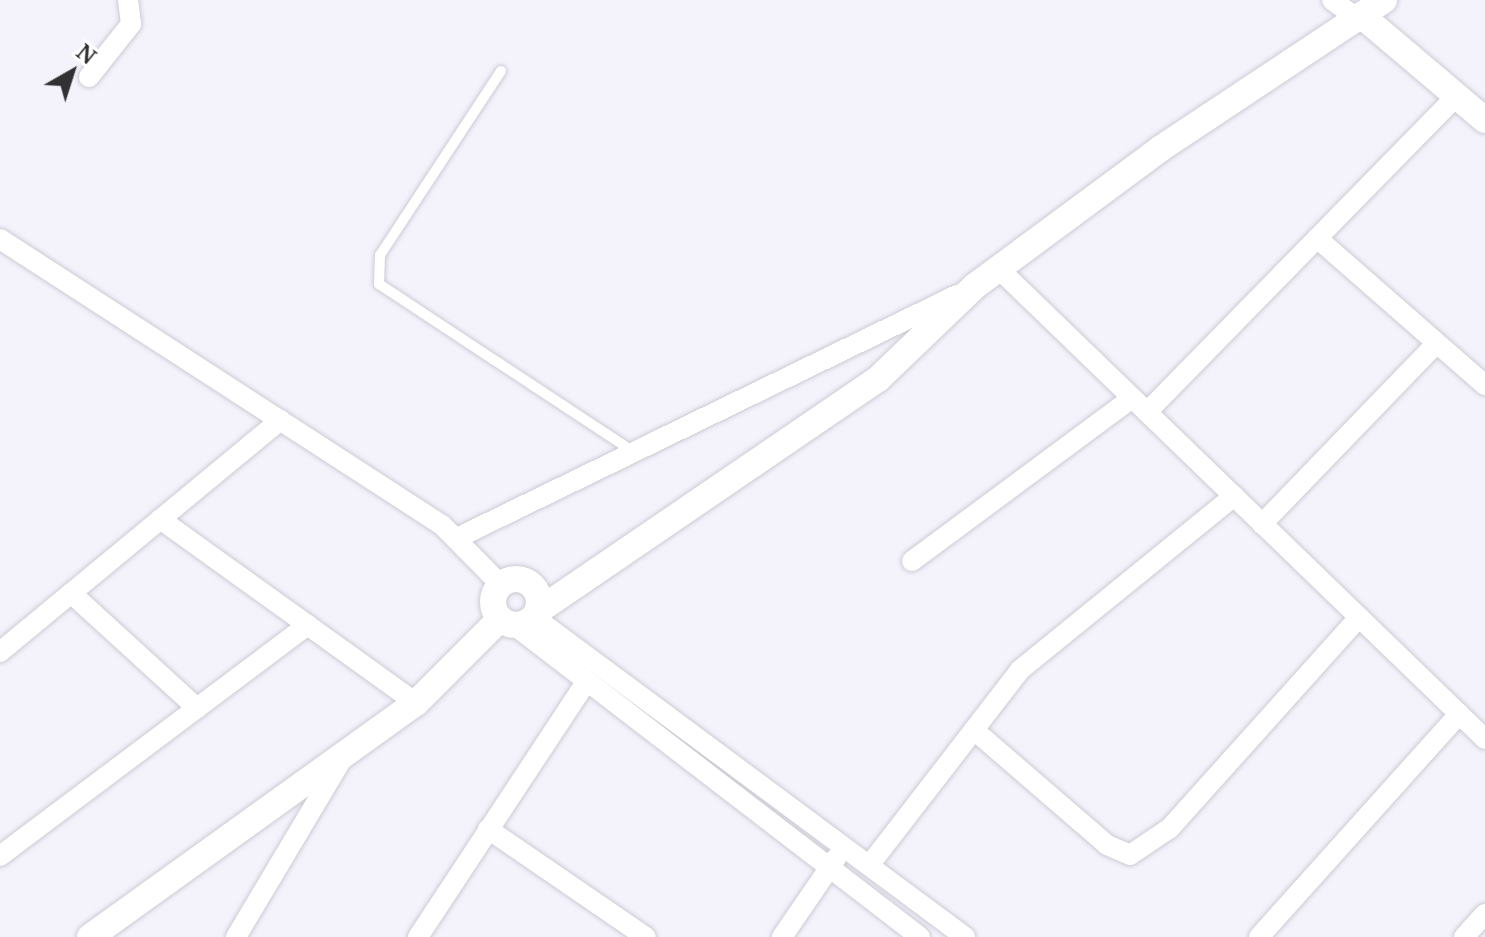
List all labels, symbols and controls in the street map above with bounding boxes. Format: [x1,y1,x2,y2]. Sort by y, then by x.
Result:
north arrow [32,32,112,112]
text: N [71,36,103,70]

